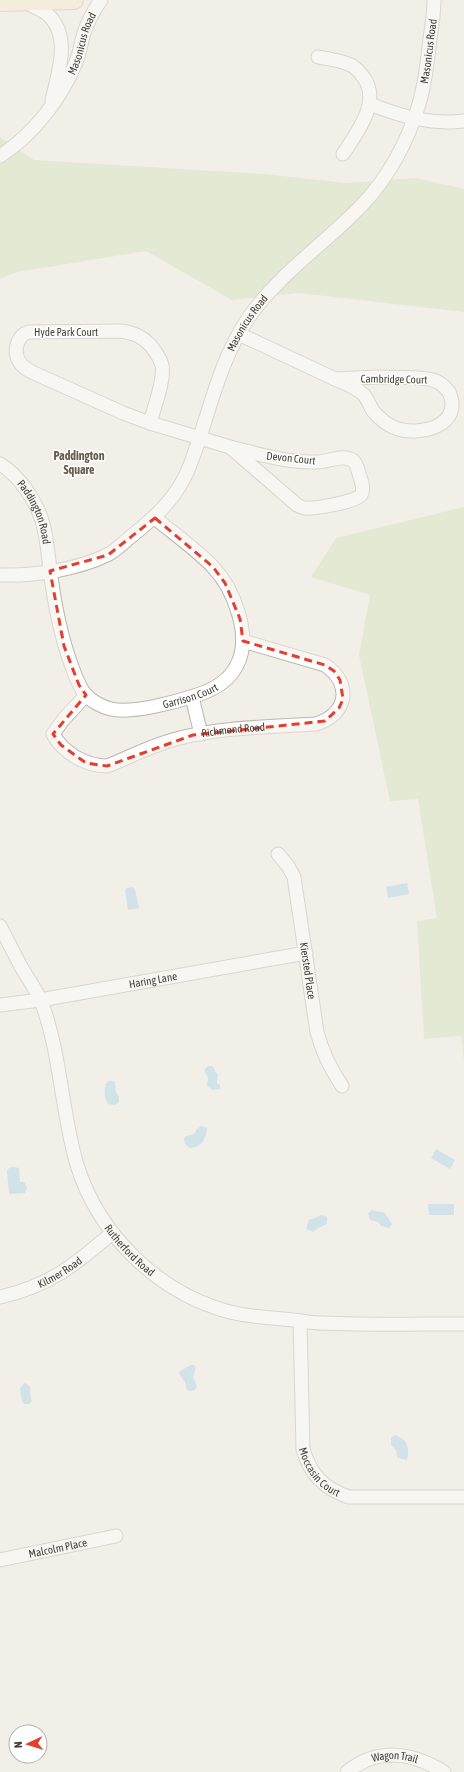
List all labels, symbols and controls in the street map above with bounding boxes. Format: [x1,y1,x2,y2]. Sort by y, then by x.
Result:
street label: Masonicus Road [65,10,98,77]
street label: Masonicus Road [418,18,439,85]
street label: Masonicus Road [225,292,270,353]
street label: Hyde Park Court [34,326,98,338]
street label: Cambridge Court [360,372,428,386]
district label: Paddington Square [53,449,105,477]
street label: Devon Court [266,449,316,467]
street label: Paddington Road [15,477,53,545]
street label: Garrison Court [161,681,220,710]
street label: Richmond Road [201,721,265,739]
street label: Kiersted Place [298,942,318,1000]
street label: Haring Lane [128,970,178,990]
street label: Rutherford Road [102,1222,157,1278]
street label: Kilmer Road [36,1254,84,1290]
street label: Moccasin Court [297,1446,342,1499]
street label: Malcolm Place [27,1536,88,1560]
north arrow [8,1724,48,1764]
text: N [12,1741,24,1748]
street label: Wagon Trail [370,1749,420,1765]

